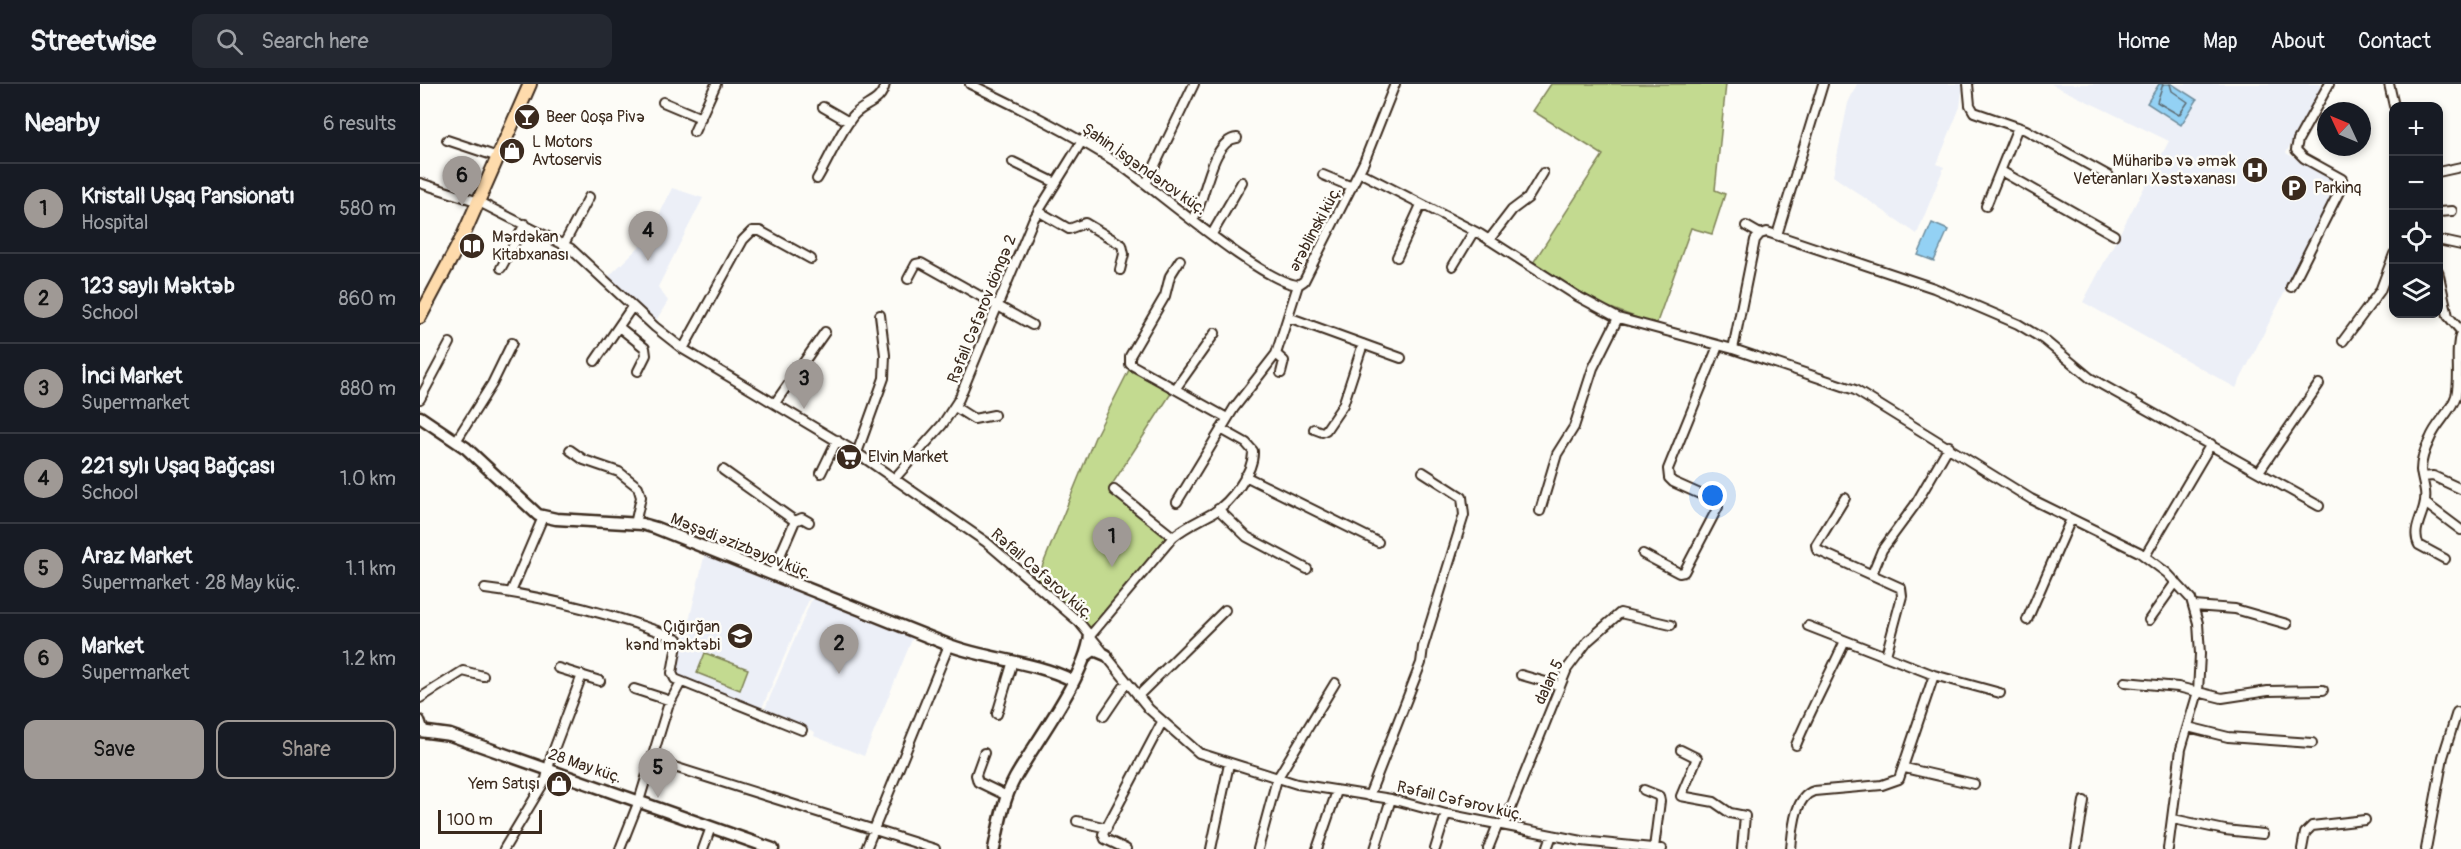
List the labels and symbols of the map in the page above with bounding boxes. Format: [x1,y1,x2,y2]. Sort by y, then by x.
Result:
bar icon: Beer Qoşa Pivə [512,102,542,132]
north arrow [2317,102,2371,156]
place label: Beer Qoşa Pivə [546,107,645,127]
street label: Şahin İsgəndərov küç. [1078,119,1210,219]
place label: L Motors Avtoservis [532,132,602,170]
shop icon: L Motors Avtoservis [497,136,527,166]
place label: Müharibə və Əmək Veteranları Xəstəxanası [2073,151,2236,189]
hospital icon: Müharibə və Əmək Veteranları Xəstəxanası [2240,155,2270,185]
pin: 6 [442,156,482,206]
parking icon: Parkinq [2279,173,2309,203]
place label: Parkinq [2314,178,2362,198]
street label: Ərəblinski küç. [1284,183,1346,275]
pin: 4 [628,212,668,261]
place label: Mərdəkan Kitabxanası [492,227,569,265]
library icon: Mərdəkan Kitabxanası [457,231,487,261]
street label: Rəfail Cəfərov döngə 2 [943,232,1021,386]
pin: 3 [784,360,824,409]
supermarket icon: Elvin Market [834,442,864,472]
place label: Elvin Market [868,447,949,467]
your location [1698,481,1727,510]
street label: Məşədi Əzizbəyov küç. [668,509,814,583]
pin: 1 [1092,518,1132,567]
street label: Rəfail Cəfərov küç. [987,524,1097,624]
place label: Çığırğan kənd məktəbi [626,617,720,655]
school or university icon: Çığırğan kənd məktəbi [725,621,755,651]
pin: 2 [820,624,858,674]
street label: dalan 5 [1530,656,1568,708]
street label: 28 May küç. [546,744,624,788]
pin: 5 [638,748,678,798]
shop icon: Yem Satışı [544,769,574,799]
place label: Yem Satışı [468,774,540,794]
street label: Rəfail Cəfərov küç. [1395,777,1525,825]
scale bar [438,807,542,834]

